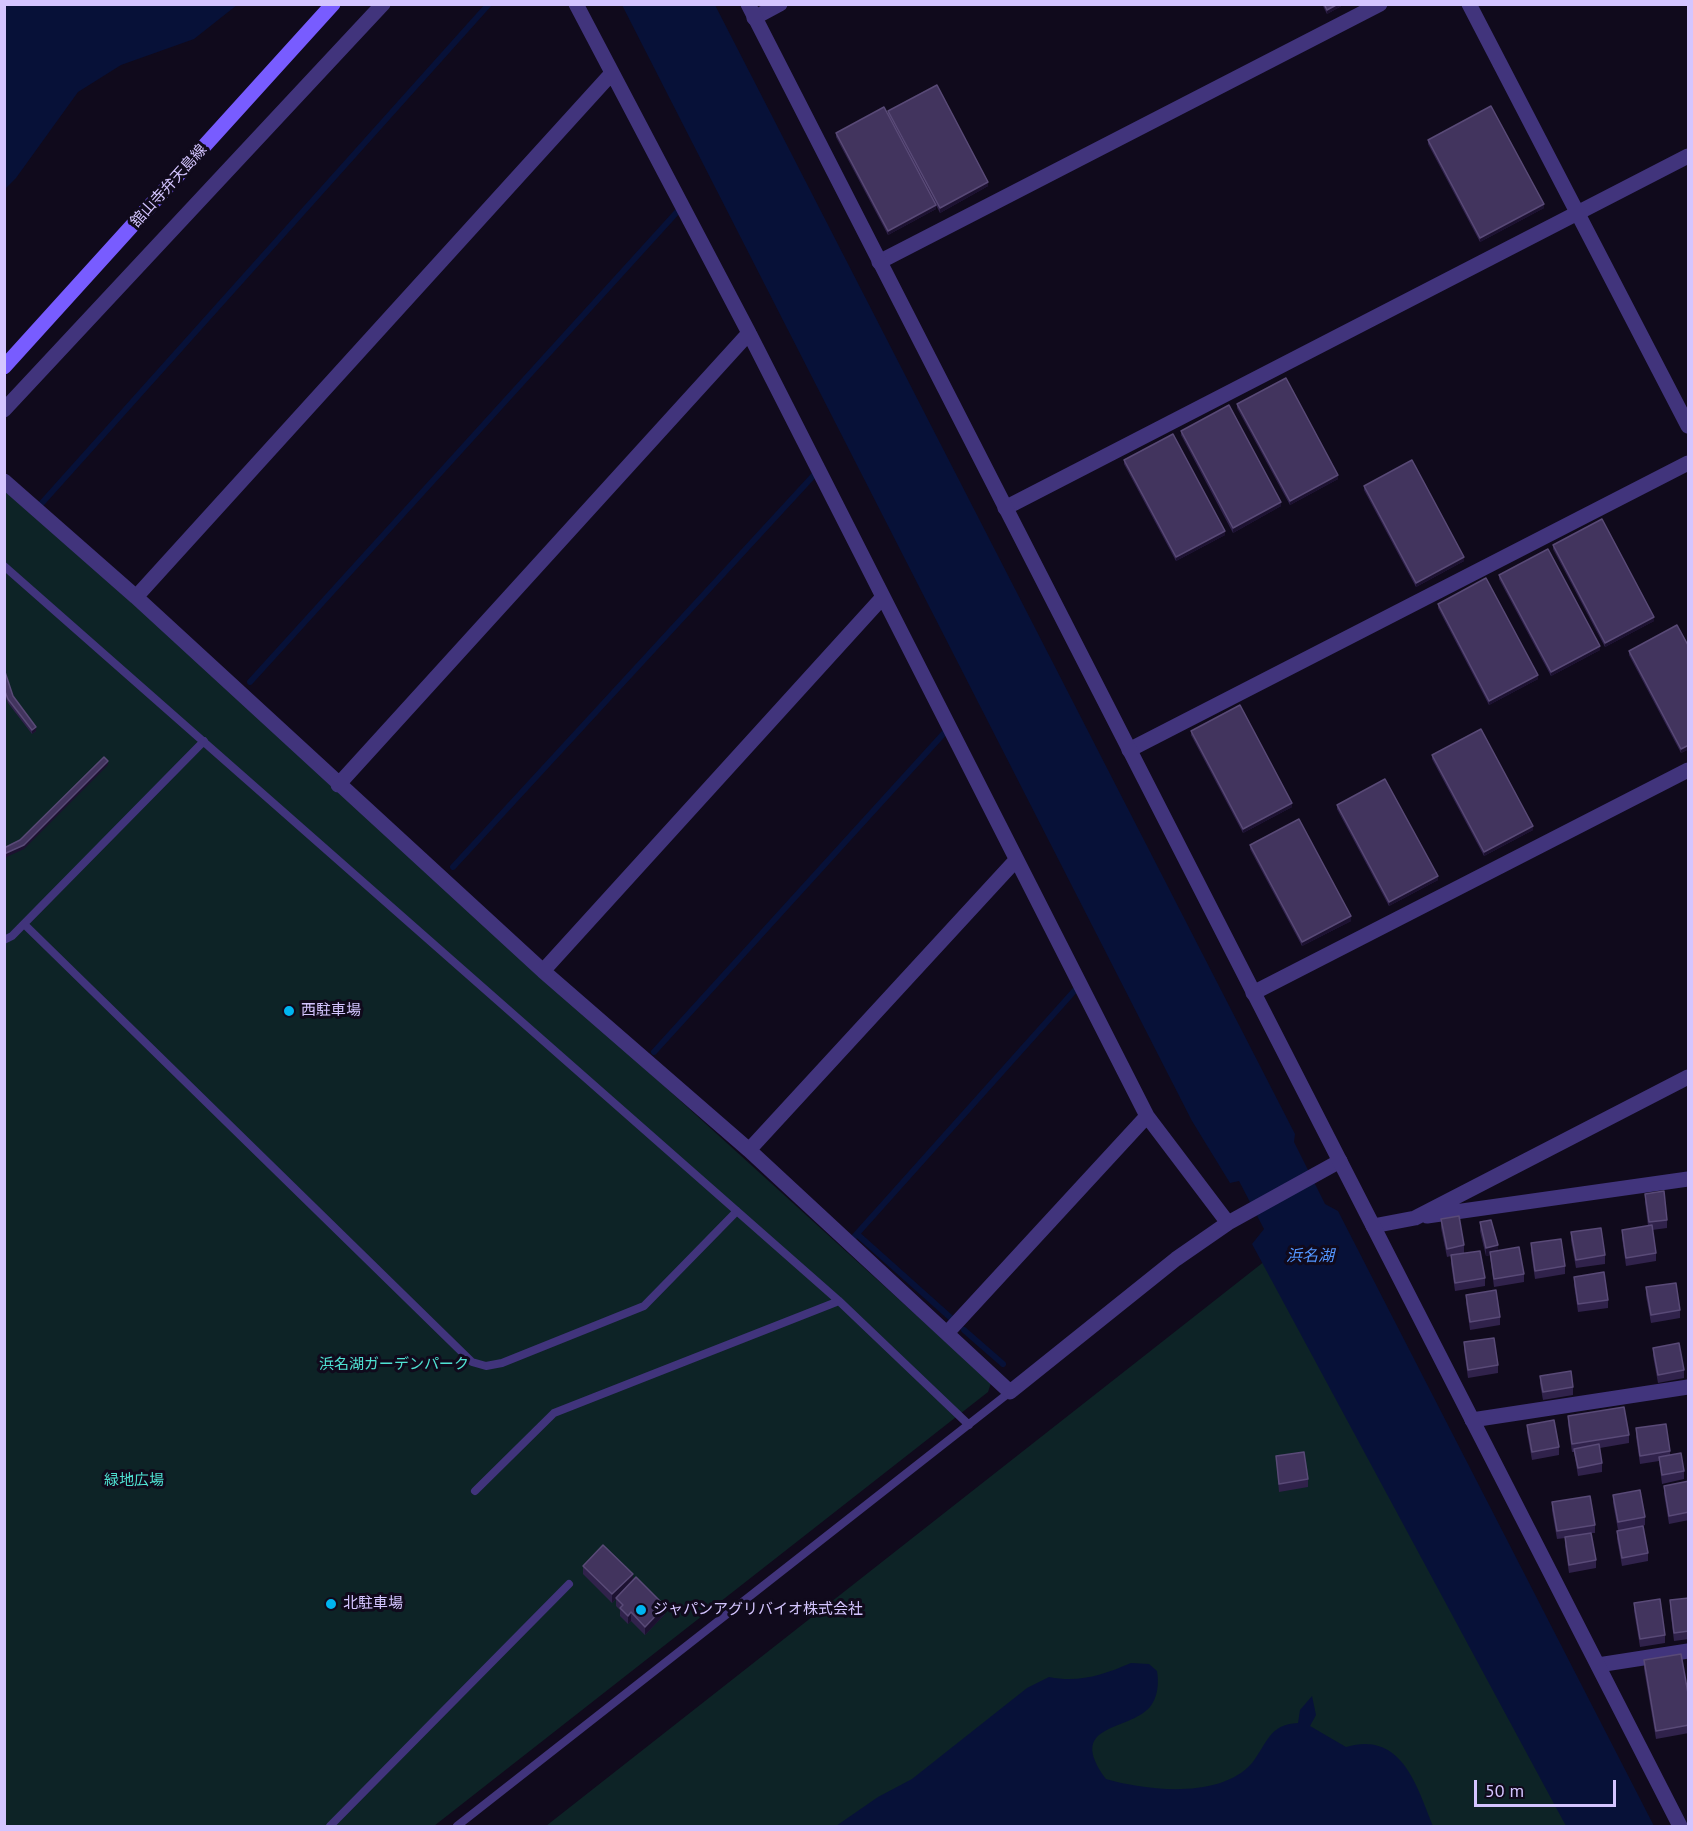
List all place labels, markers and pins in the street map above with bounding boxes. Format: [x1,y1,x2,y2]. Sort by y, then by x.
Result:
place label: 西駐車場 [301,1002,361,1020]
marker: 西駐車場 [282,1004,296,1018]
place label: 北駐車場 [343,1595,403,1613]
marker: 北駐車場 [324,1597,338,1611]
place label: ジャパンアグリバイオ株式会社 [653,1601,863,1619]
marker: ジャパンアグリバイオ株式会社 [634,1603,648,1617]

